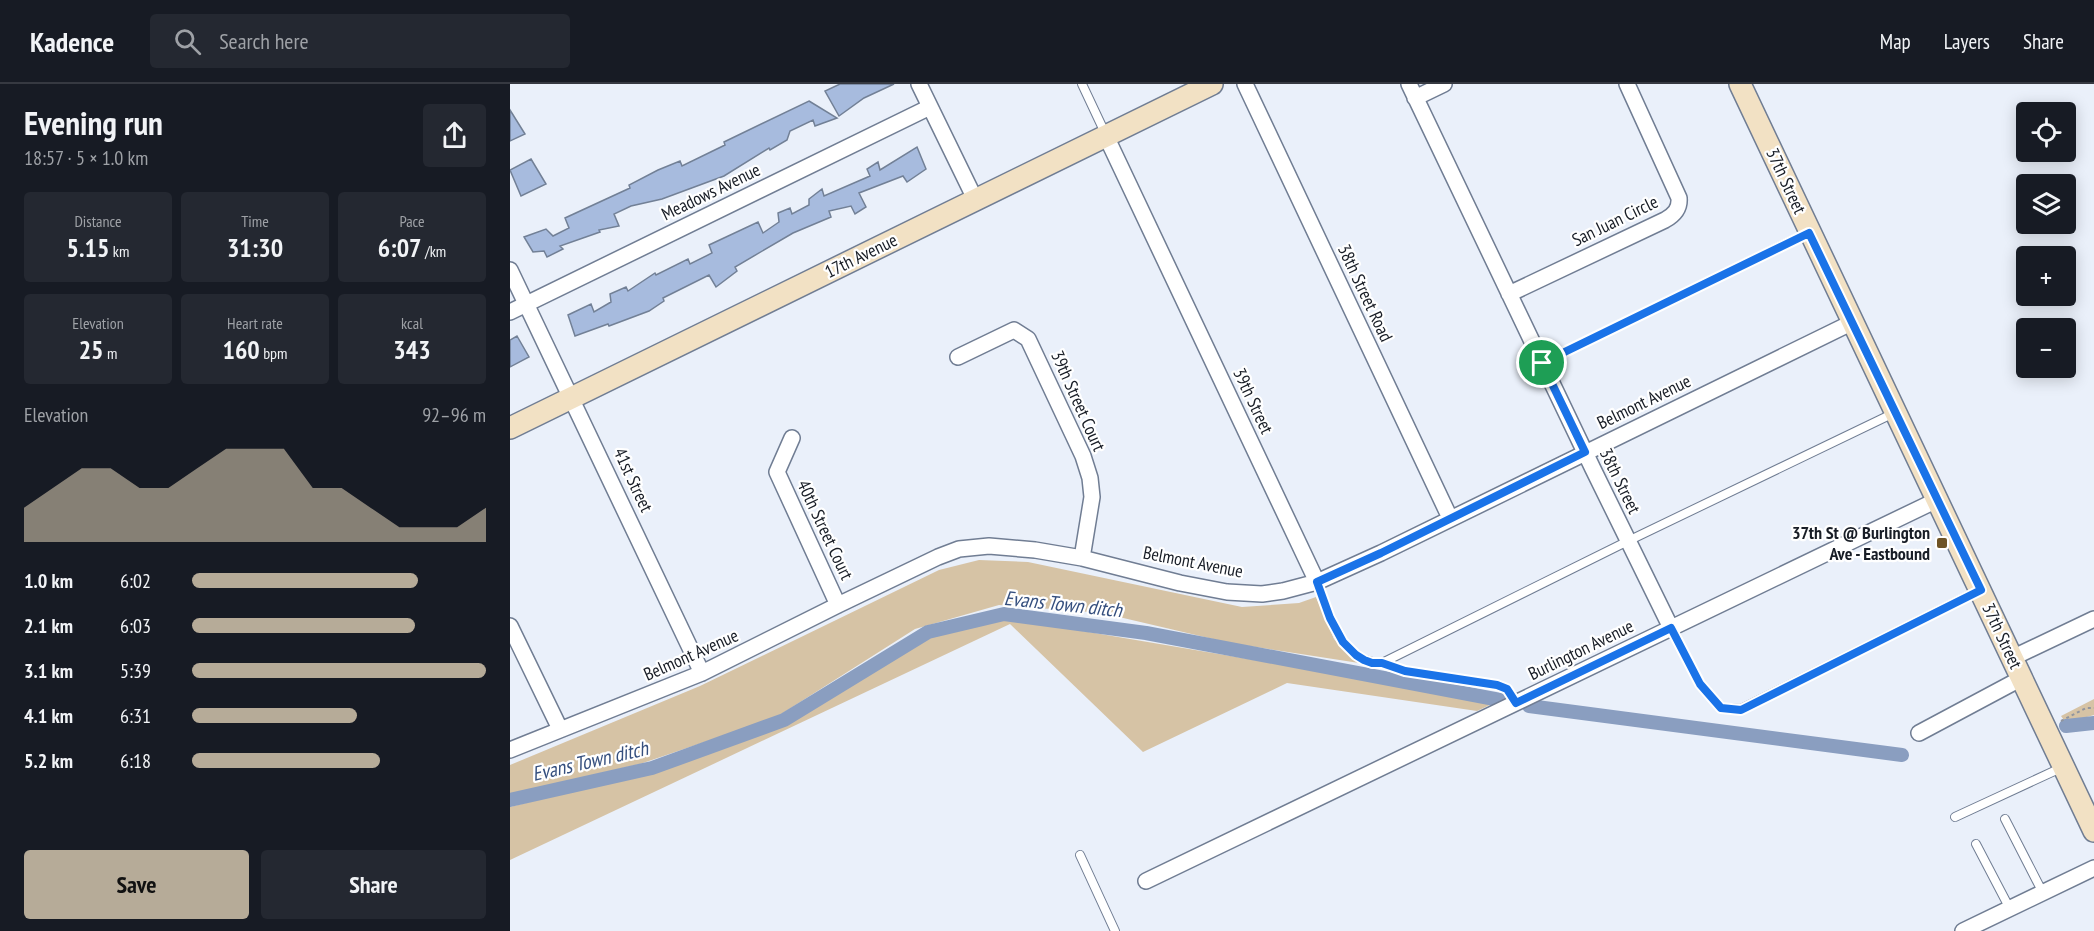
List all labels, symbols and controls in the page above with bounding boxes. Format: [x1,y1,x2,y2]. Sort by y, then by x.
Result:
search box [150,14,570,68]
text: Kadence [30,23,114,60]
icon: search [171,25,204,58]
text: Search here [219,27,309,55]
text: Map [1880,28,1911,55]
text: Layers [1944,28,1990,55]
text: Share [2023,28,2064,55]
text: Evening run [24,101,163,144]
map controls [2016,102,2076,378]
button: locate [2016,102,2076,162]
button: share [423,104,486,167]
street label: 37th Street [1761,144,1812,217]
text: 18:57 · 5 × 1.0 km [24,145,148,171]
street label: Meadows Avenue [658,158,764,225]
button: layers [2016,174,2076,234]
street label: San Juan Circle [1568,190,1662,251]
text: Distance [74,211,122,231]
text: Time [241,211,269,231]
text: Pace [399,211,425,231]
street label: 17th Avenue [821,228,901,283]
text: 5.15 [67,231,109,264]
text: 31:30 [227,231,283,264]
text: 6:07 [378,231,422,264]
street label: 38th Street Road [1333,240,1398,345]
text: km [109,241,129,261]
text: /km [422,241,446,261]
button: + [2016,246,2076,306]
text: Elevation [72,313,124,333]
text: Heart rate [227,313,283,333]
text: kcal [401,313,423,333]
button: − [2016,318,2076,378]
text: 25 [79,333,104,366]
text: 160 [222,333,260,366]
text: 343 [393,333,431,366]
pin [1516,337,1567,388]
text: m [104,343,117,363]
text: bpm [260,343,288,363]
icon: arrive [1525,346,1558,379]
street label: 39th Street Court [1046,347,1111,455]
street label: 39th Street [1228,364,1279,437]
street label: Belmont Avenue [1593,369,1694,434]
text: Elevation [24,402,88,428]
text: 92–96 m [422,402,486,428]
street label: 41st Street [609,444,658,516]
street label: 38th Street [1595,444,1646,517]
street label: 40th Street Court [792,476,859,583]
place label: 37th St @ Burlington Ave - Eastbound [1792,521,1930,565]
marker: 37th St @ Burlington Ave - Eastbound [1935,536,1949,550]
street label: Belmont Avenue [1141,541,1245,582]
text: 1.0 km [24,568,73,594]
text: 6:02 [120,568,151,594]
water label: Evans Town ditch [1003,585,1124,623]
street label: 37th Street [1977,599,2028,672]
text: 2.1 km [24,613,73,639]
text: 6:03 [120,613,151,639]
street label: Burlington Avenue [1524,614,1637,685]
street label: Belmont Avenue [640,623,742,686]
text: 3.1 km [24,658,73,684]
text: 5:39 [120,658,151,684]
text: 4.1 km [24,703,73,729]
text: 6:31 [120,703,151,729]
water label: Evans Town ditch [530,735,652,787]
text: 5.2 km [24,748,73,774]
text: 6:18 [120,748,151,774]
button: Save [24,850,249,919]
button: Share [261,850,486,919]

